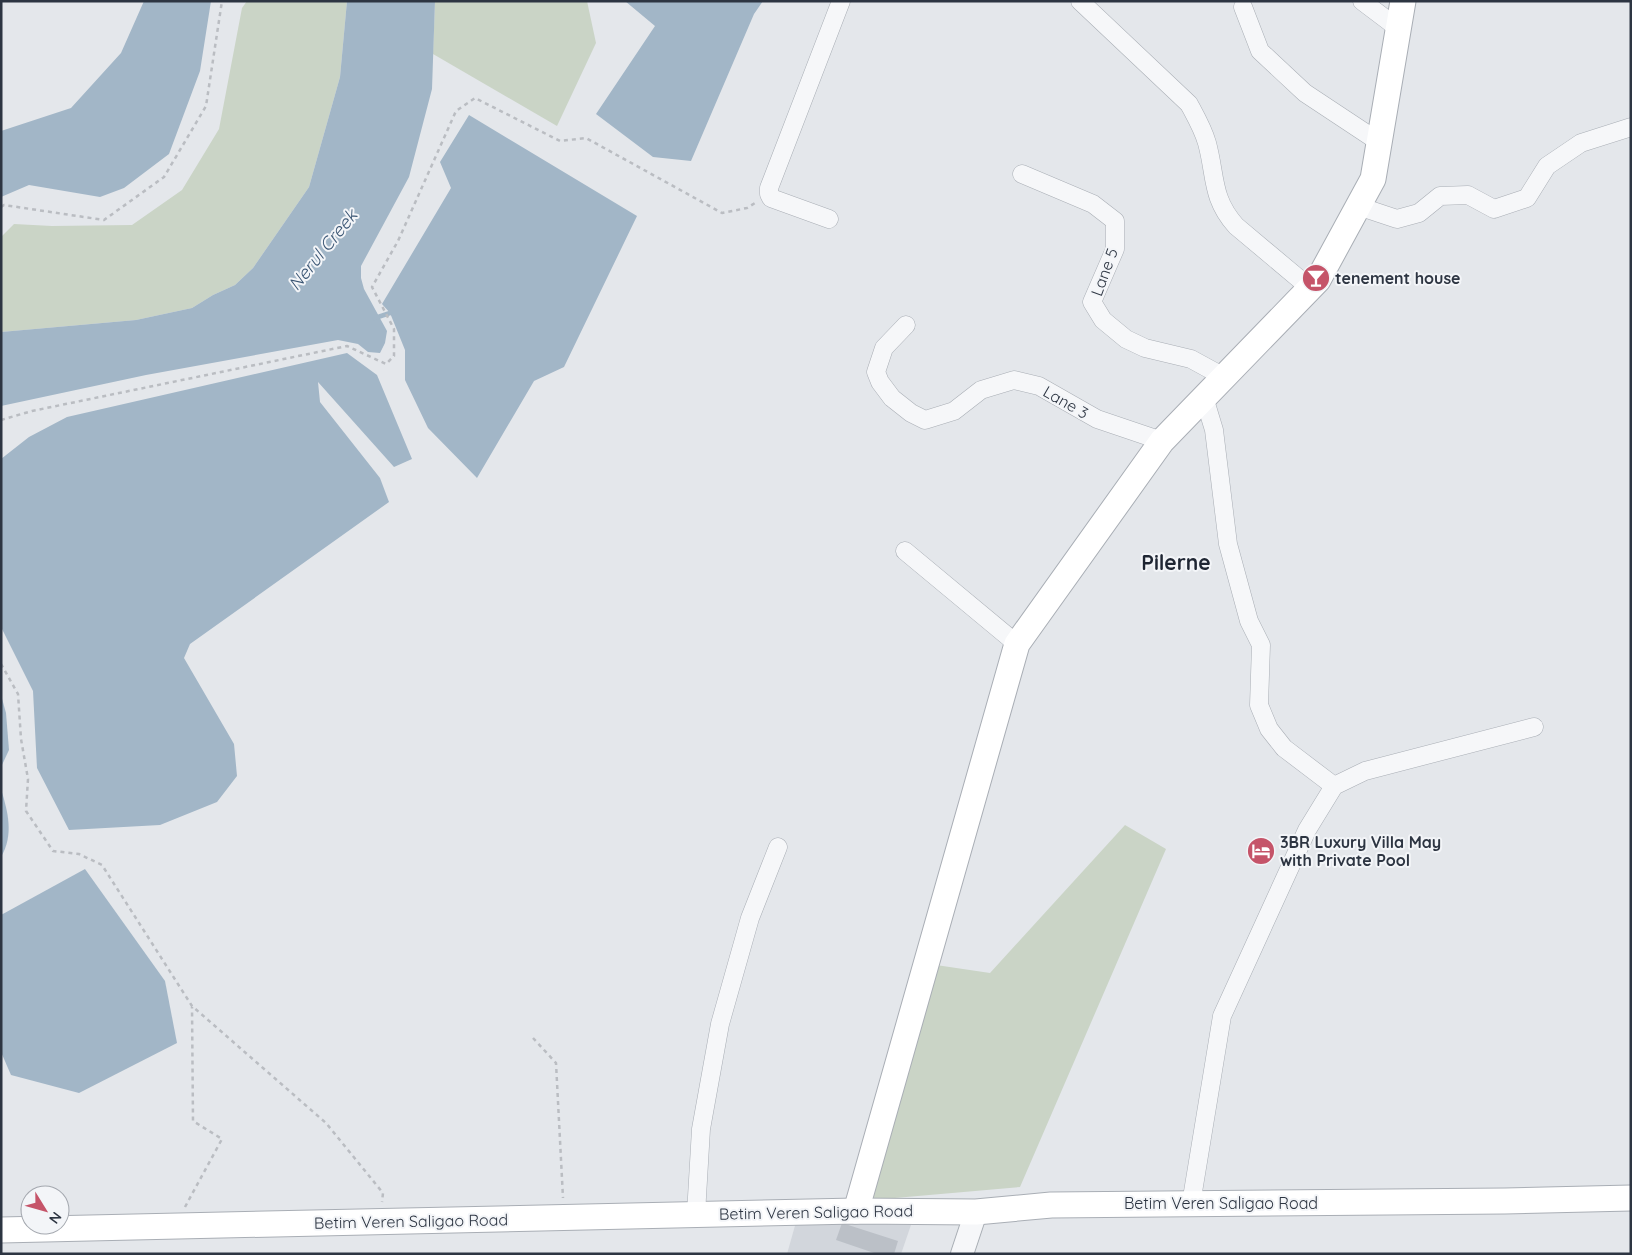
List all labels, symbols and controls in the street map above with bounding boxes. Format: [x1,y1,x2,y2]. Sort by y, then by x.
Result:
water label: Nerul Creek [283,203,363,295]
street label: Lane 5 [1086,245,1122,299]
bar icon: tenement house [1301,263,1331,293]
place label: tenement house [1335,268,1461,288]
street label: Lane 3 [1040,381,1092,423]
district label: Pilerne [1141,549,1211,575]
place label: 3BR Luxury Villa May with Private Pool [1280,832,1441,870]
hotel icon: 3BR Luxury Villa May with Private Pool [1246,836,1276,866]
north arrow [20,1185,70,1235]
street label: Betim Veren Saligao Road [1124,1193,1318,1213]
street label: Betim Veren Saligao Road [719,1200,913,1224]
text: N [45,1208,66,1227]
street label: Betim Veren Saligao Road [314,1209,508,1233]

